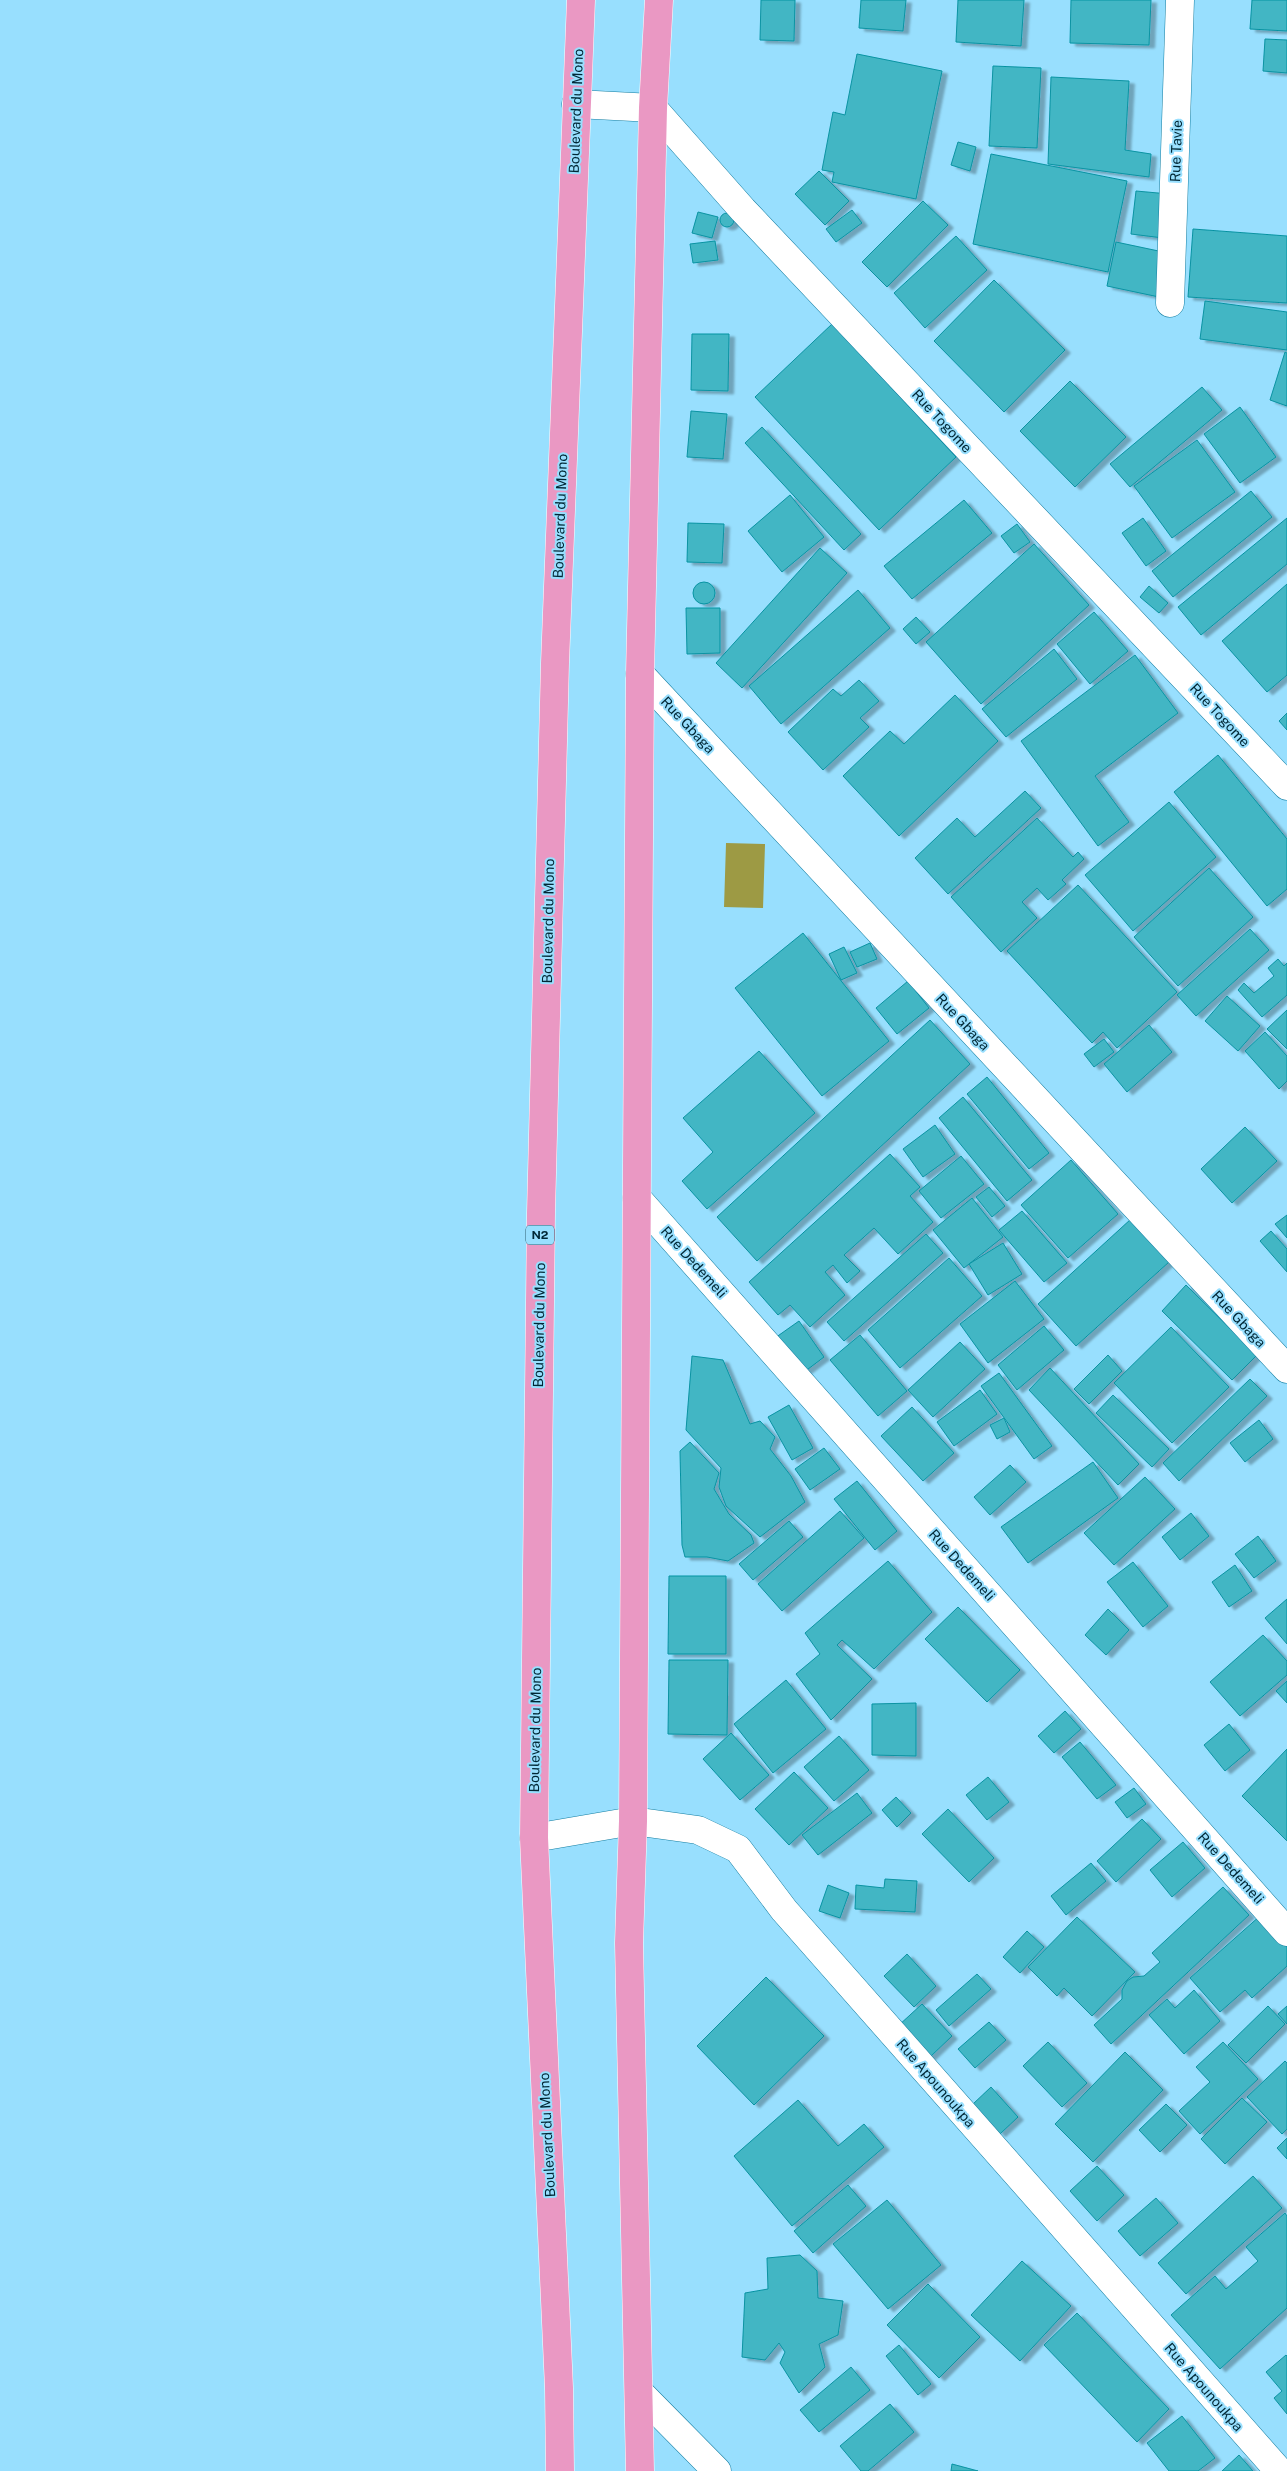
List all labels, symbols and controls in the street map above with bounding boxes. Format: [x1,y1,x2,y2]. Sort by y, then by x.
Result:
street label: Boulevard du Mono [566,48,586,174]
street label: Rue Tavie [1167,120,1185,182]
street label: Rue Togome [909,386,975,456]
street label: Boulevard du Mono [550,453,570,579]
street label: Rue Togome [1187,680,1253,750]
street label: Rue Gbaga [658,693,718,757]
street label: Boulevard du Mono [539,858,557,984]
street label: Rue Gbaga [933,990,993,1054]
street label: Rue Dedemeli [658,1223,730,1301]
road number: N2 [526,1226,554,1244]
street label: Boulevard du Mono [530,1262,548,1388]
street label: Rue Gbaga [1209,1287,1269,1351]
street label: Rue Dedemeli [926,1526,998,1604]
street label: Boulevard du Mono [526,1667,544,1793]
street label: Rue Dedemeli [1195,1829,1267,1907]
street label: Rue Apounoukpa [893,2036,979,2130]
street label: Boulevard du Mono [536,2072,558,2198]
street label: Rue Apounoukpa [1161,2340,1247,2434]

